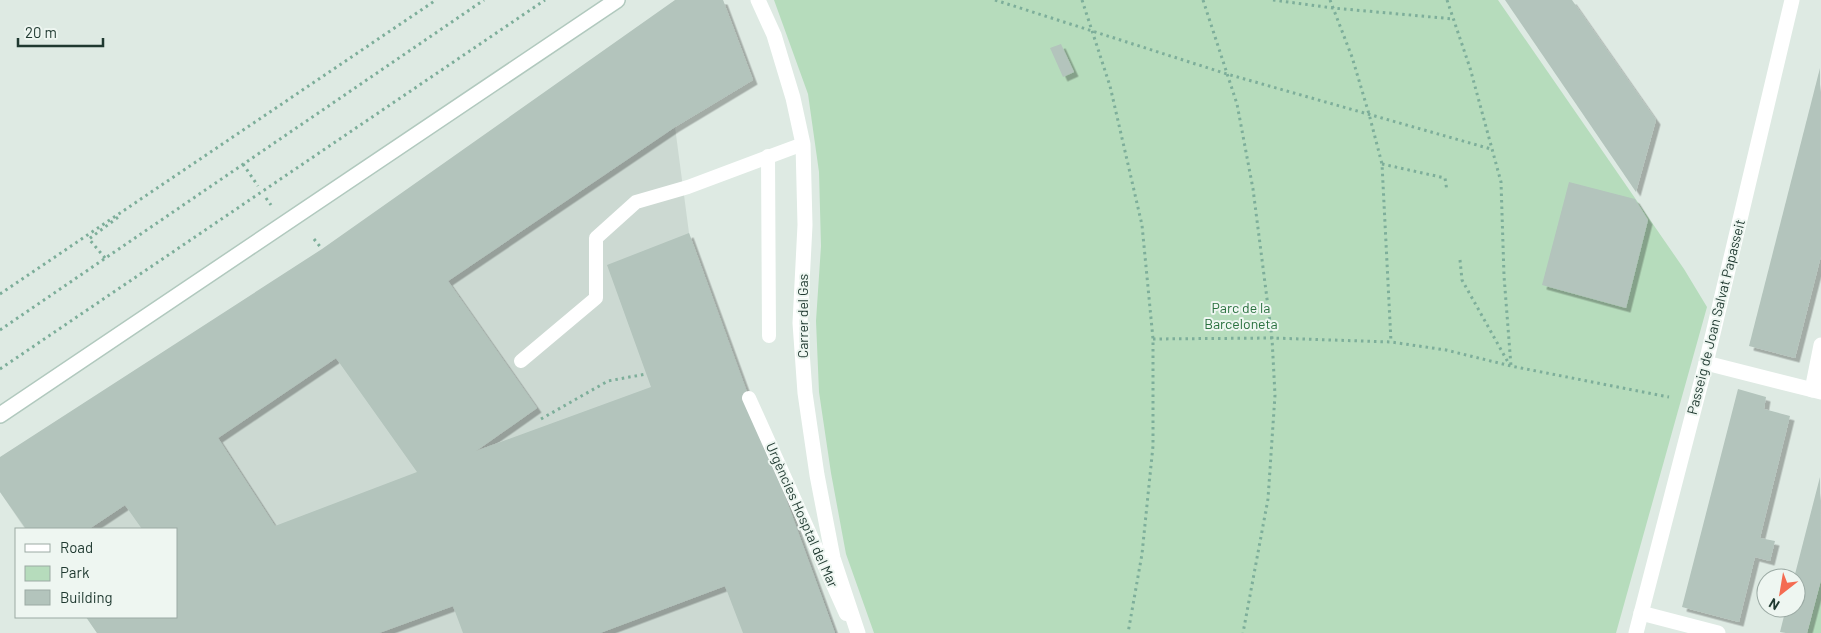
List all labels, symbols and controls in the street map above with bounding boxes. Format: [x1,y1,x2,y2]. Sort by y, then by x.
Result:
scale bar [18,15,102,47]
text: 20 m [25,23,57,41]
street label: Passeig de Joan Salvat Papasseit [1683,217,1748,416]
street label: Carrer del Gas [794,273,811,358]
park label: Parc de la Barceloneta [1204,299,1278,332]
street label: Urgències Hosptal del Mar [763,440,842,590]
legend [15,528,178,618]
text: Road [60,538,93,556]
text: Park [60,563,90,581]
north arrow [1756,568,1806,618]
text: Building [60,588,113,606]
text: N [1766,595,1782,614]

